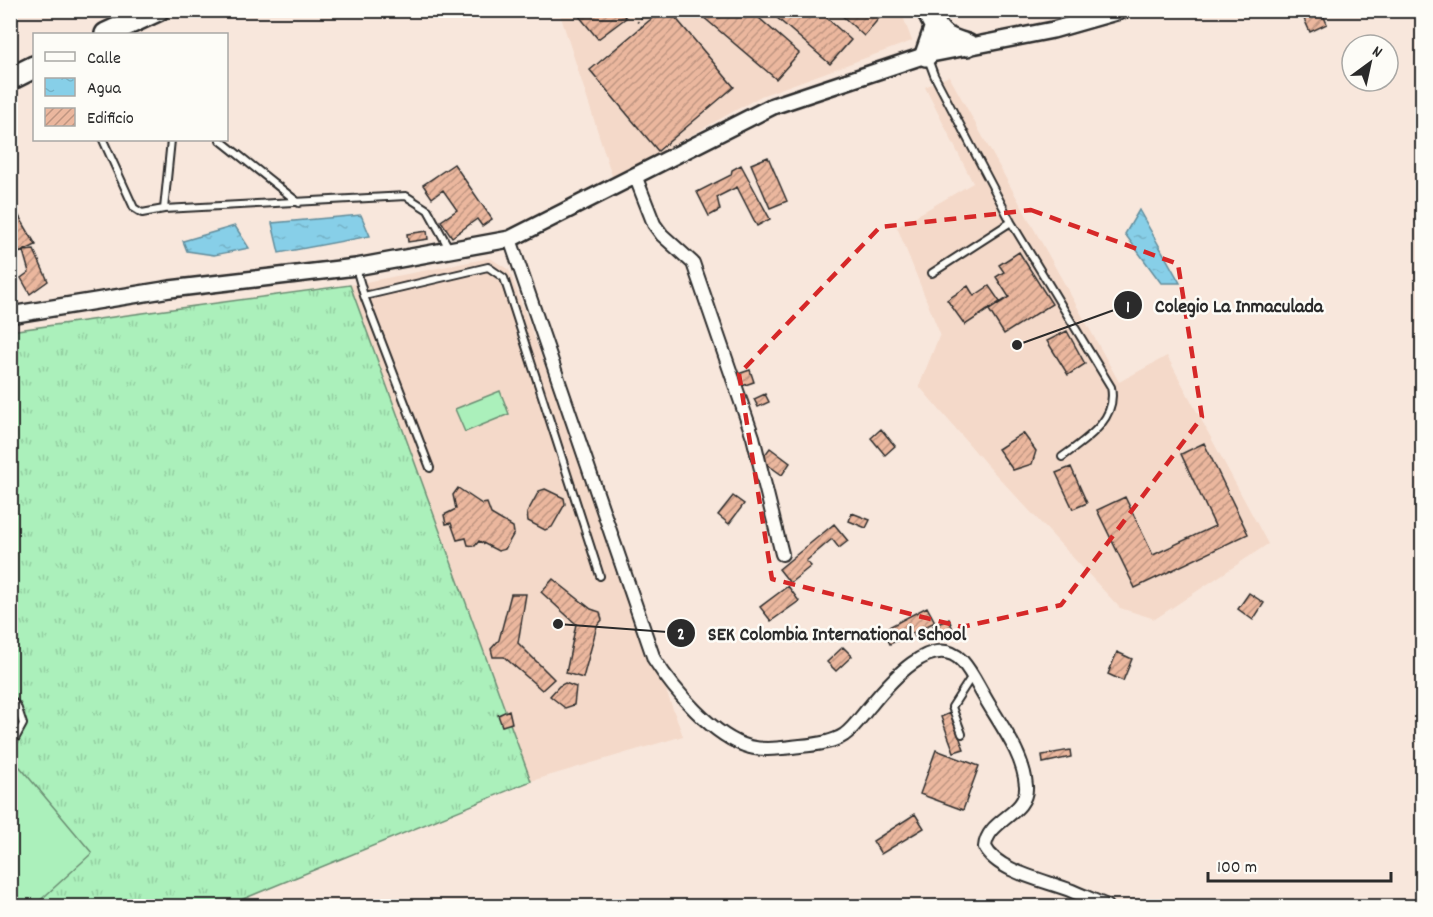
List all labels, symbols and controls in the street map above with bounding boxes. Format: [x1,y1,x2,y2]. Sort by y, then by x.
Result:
legend [33,33,228,141]
north arrow [1340,33,1400,93]
text: N [1367,41,1386,64]
text: Calle [87,47,121,72]
text: Agua [87,77,121,102]
text: Edificio [87,107,134,132]
callout: Colegio La Inmaculada [1113,286,1336,324]
text: Colegio La Inmaculada [1155,294,1324,322]
text: 1 [1126,296,1130,321]
callout: SEK Colombia International School [666,614,978,652]
text: SEK Colombia International School [708,622,966,650]
text: 2 [677,623,685,648]
scale bar [1208,845,1391,883]
text: 100 m [1217,856,1257,881]

